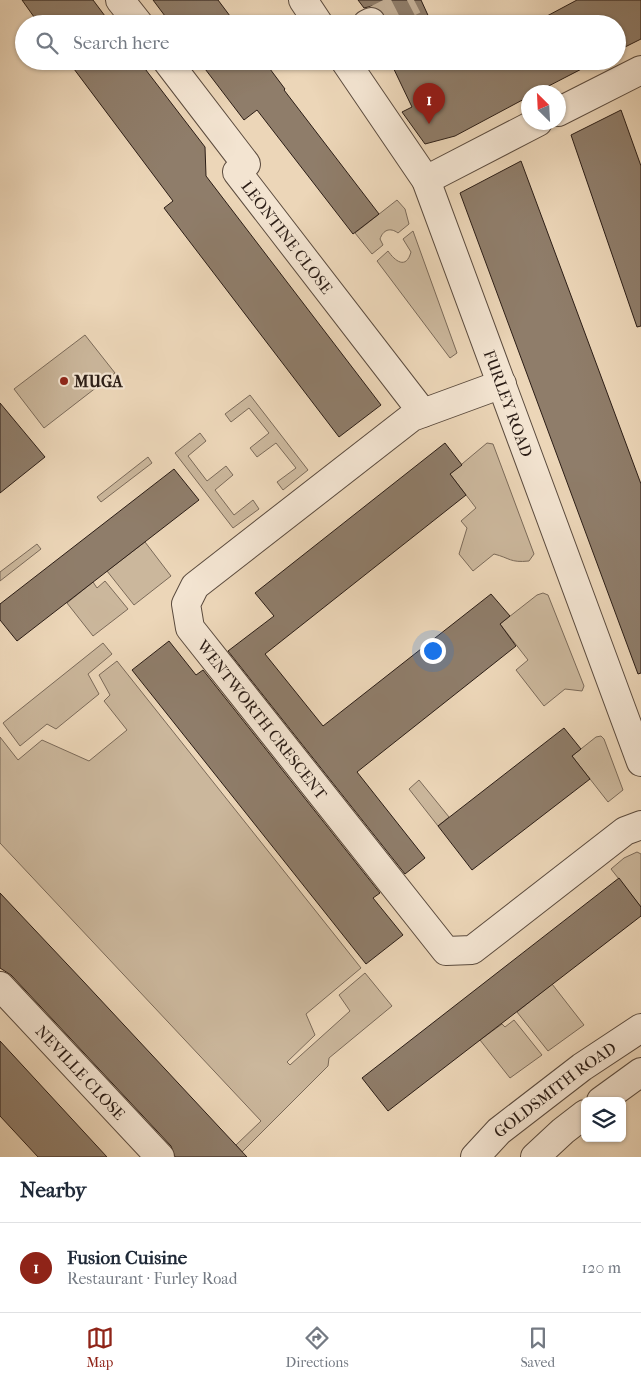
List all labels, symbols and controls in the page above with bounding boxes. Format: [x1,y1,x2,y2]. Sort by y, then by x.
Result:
search box [15,15,626,70]
icon: search [33,29,61,57]
text: Search here [73,32,169,54]
pin: 1 [413,83,445,124]
north arrow [521,85,566,130]
street label: LEONTINE CLOSE [237,177,336,298]
street label: FURLEY ROAD [480,347,536,460]
place label: MUGA [73,372,123,391]
marker: MUGA [58,375,70,387]
street label: WENTWORTH CRESCENT [192,635,331,803]
your location [420,638,446,664]
street label: NEVILLE CLOSE [32,1021,129,1124]
street label: GOLDSMITH ROAD [490,1038,620,1142]
map controls [581,1097,626,1142]
button: layers [581,1097,626,1142]
text: Nearby [20,1178,86,1202]
text: Fusion Cuisine [67,1247,187,1269]
text: 1 [33,1258,39,1277]
text: 120 m [582,1258,621,1277]
text: Restaurant · Furley Road [67,1269,237,1288]
tab: Map [86,1324,114,1371]
tab: Directions [286,1324,349,1371]
tab: Saved [520,1324,555,1371]

